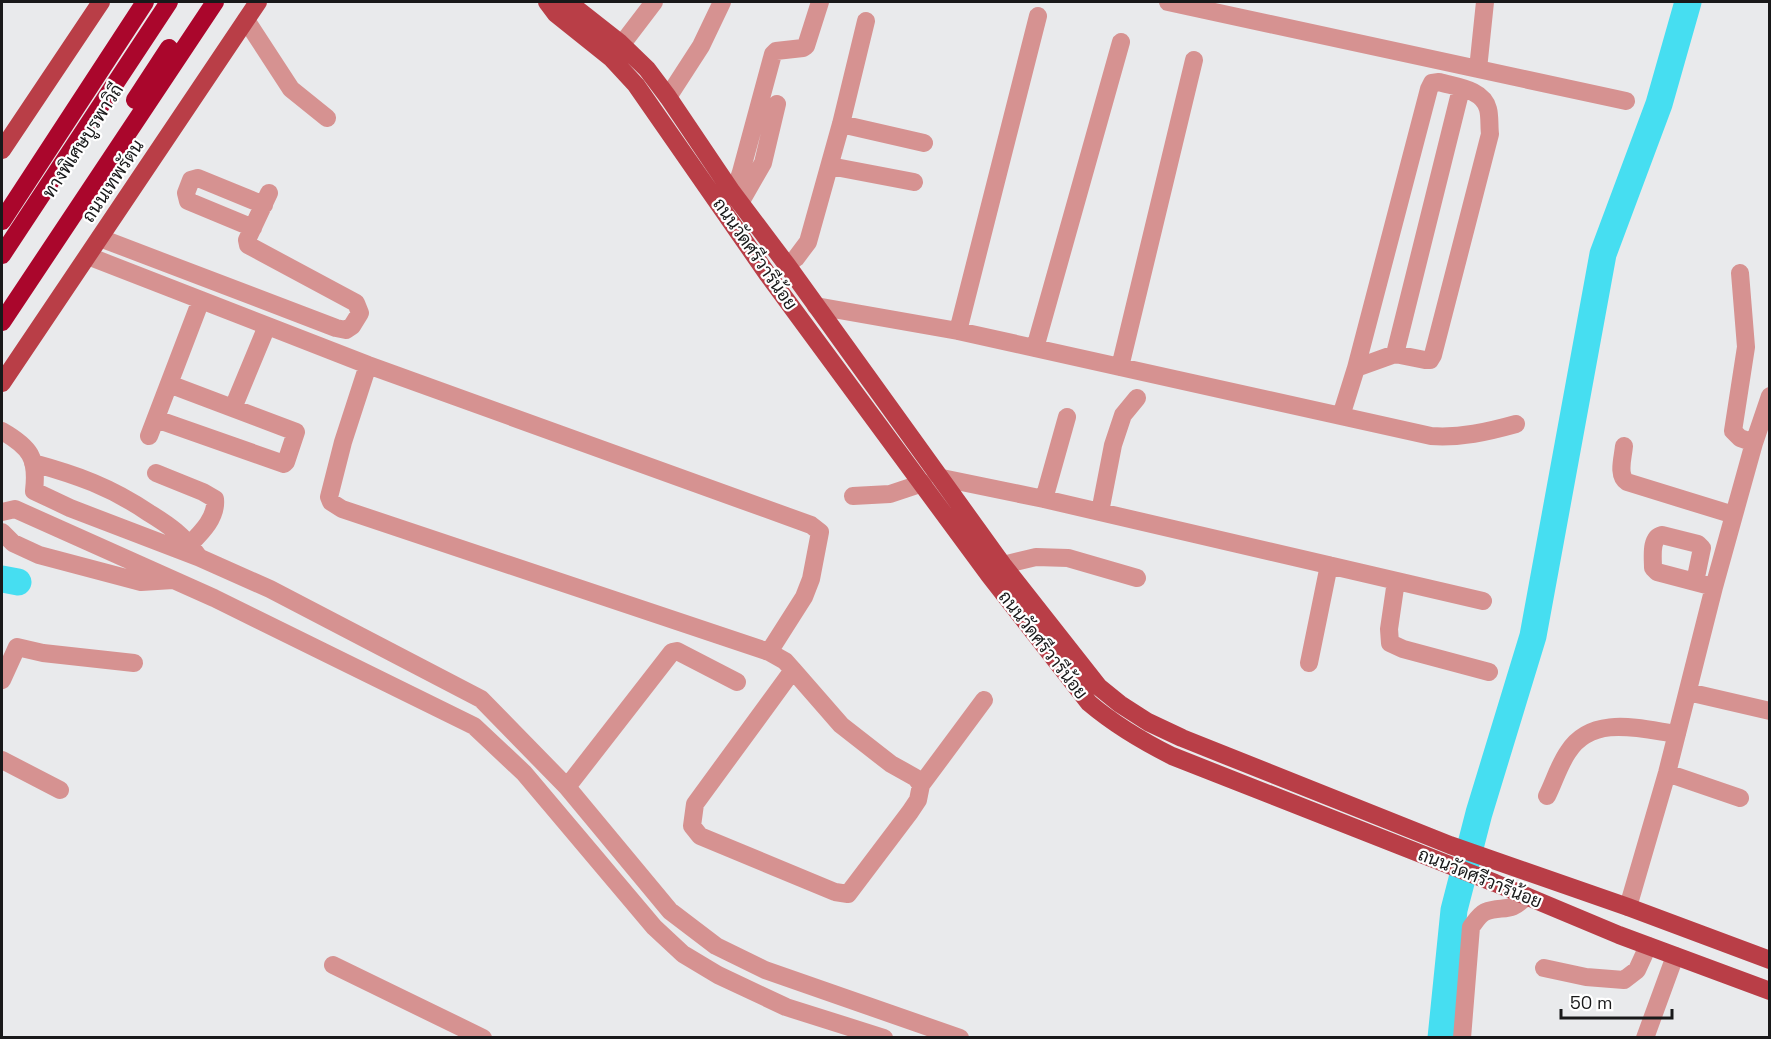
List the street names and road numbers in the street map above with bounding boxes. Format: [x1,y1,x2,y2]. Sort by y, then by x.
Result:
street label: ทางพิเศษบูรพาวิถี [36,79,130,203]
street label: ถนนเทพรัตน [77,135,149,226]
street label: ถนนวัดศรีวารีน้อย [708,193,803,314]
street label: ถนนวัดศรีวารีน้อย [994,585,1094,704]
street label: ถนนวัดศรีวารีน้อย [1415,841,1546,913]

